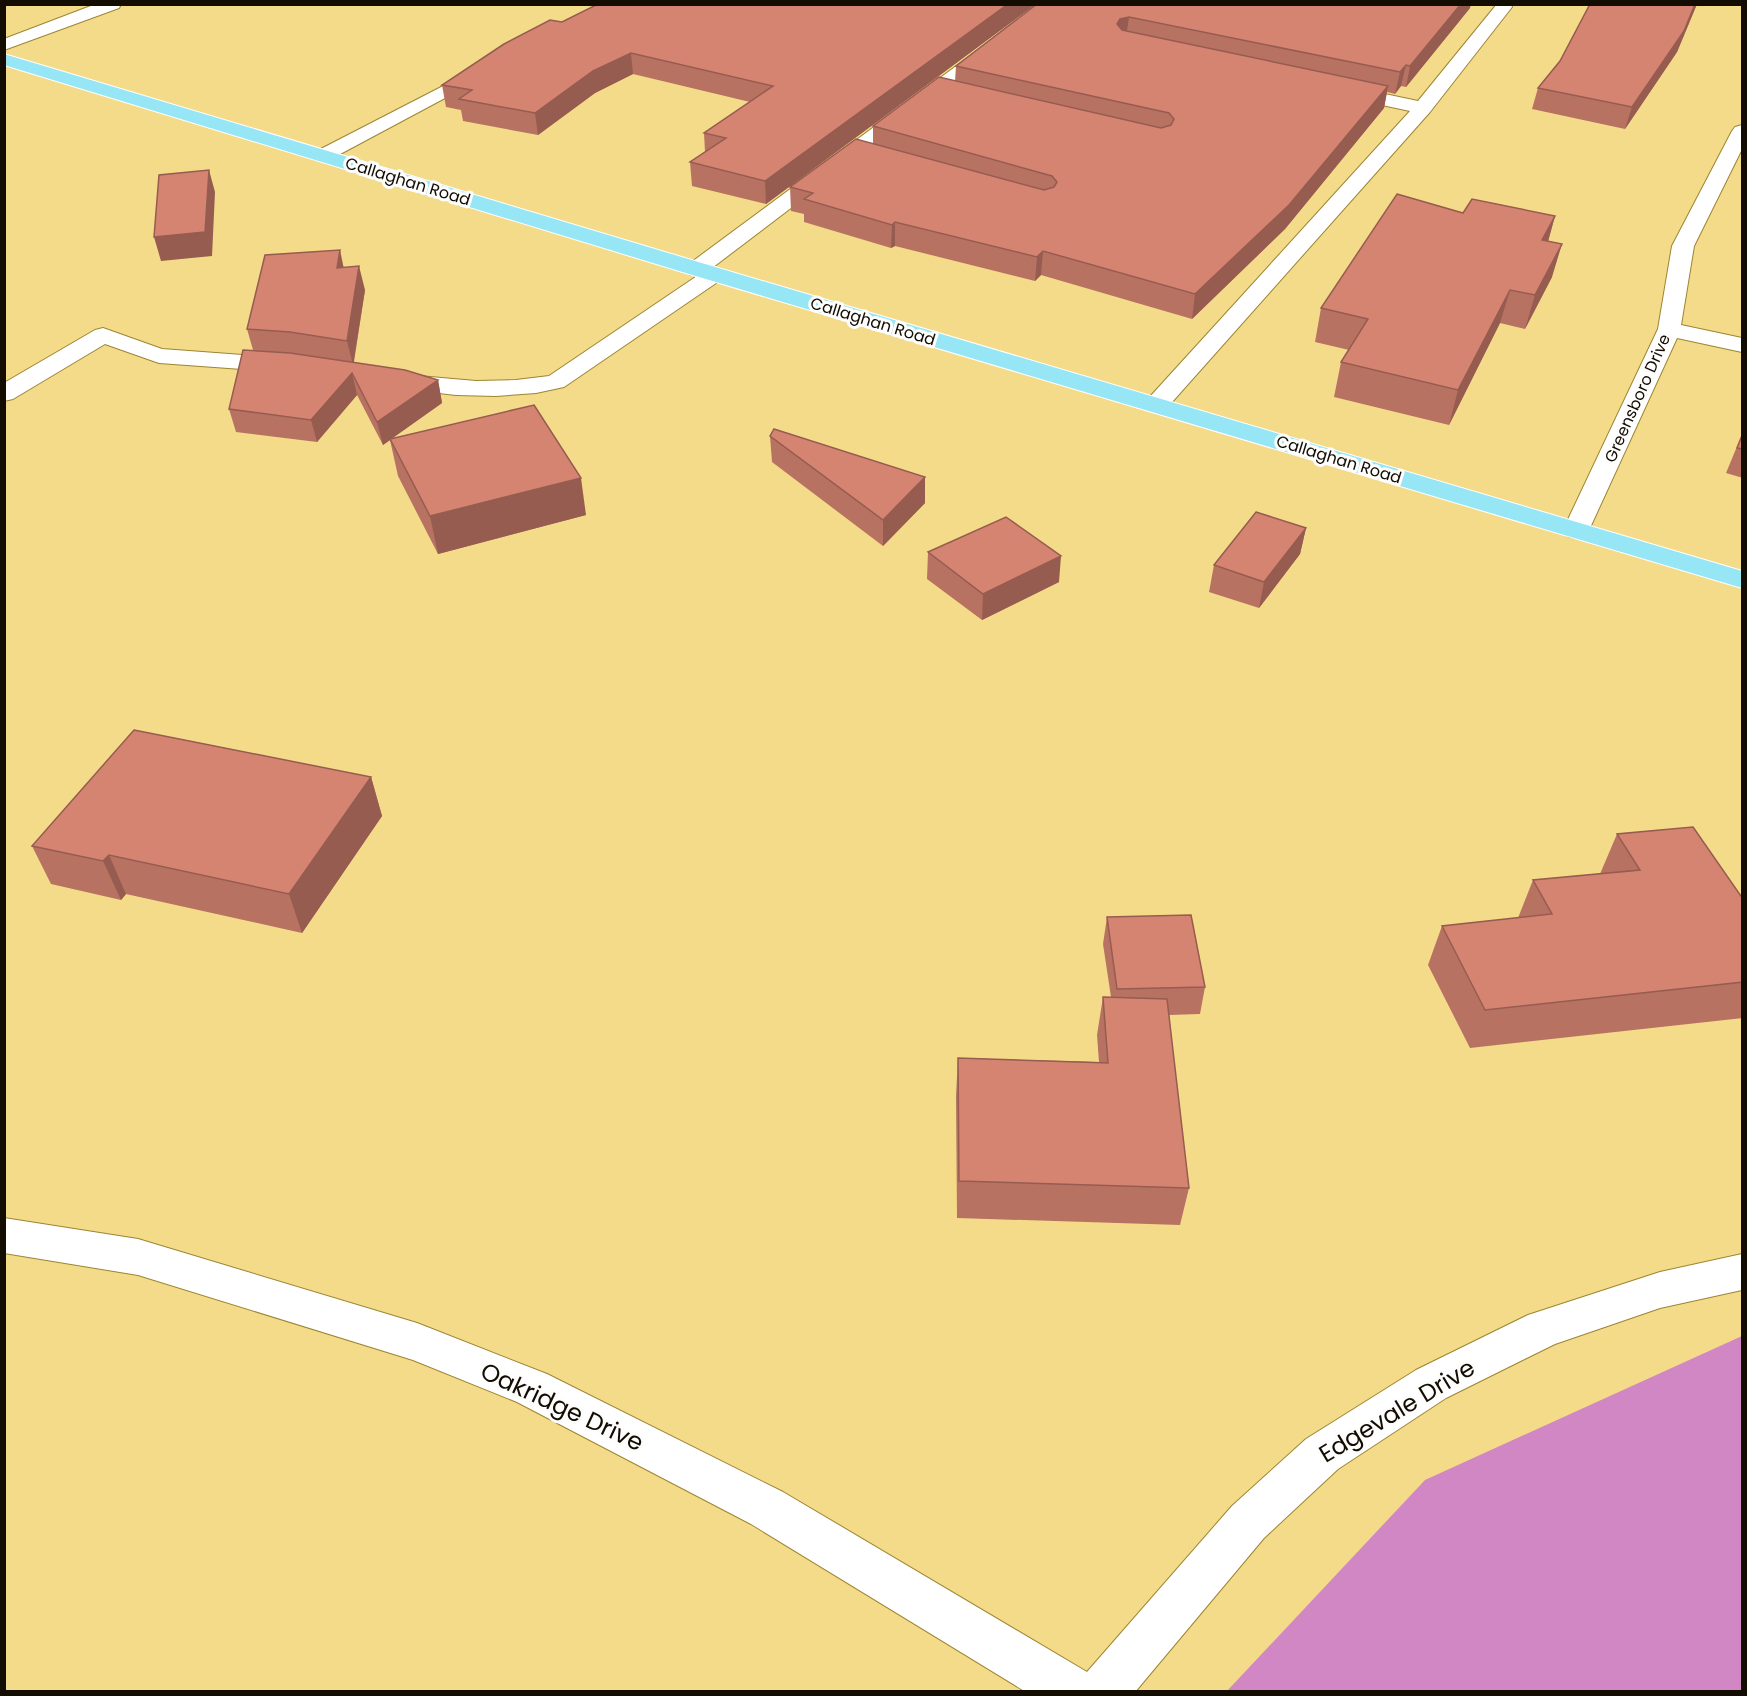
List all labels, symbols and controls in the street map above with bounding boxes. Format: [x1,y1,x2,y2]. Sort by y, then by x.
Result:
street label: Callaghan Road [342,151,473,211]
street label: Callaghan Road [807,291,938,351]
street label: Greensboro Drive [1599,330,1676,466]
street label: Callaghan Road [1273,429,1404,489]
street label: Edgevale Drive [1313,1351,1481,1470]
street label: Oakridge Drive [475,1354,649,1459]

